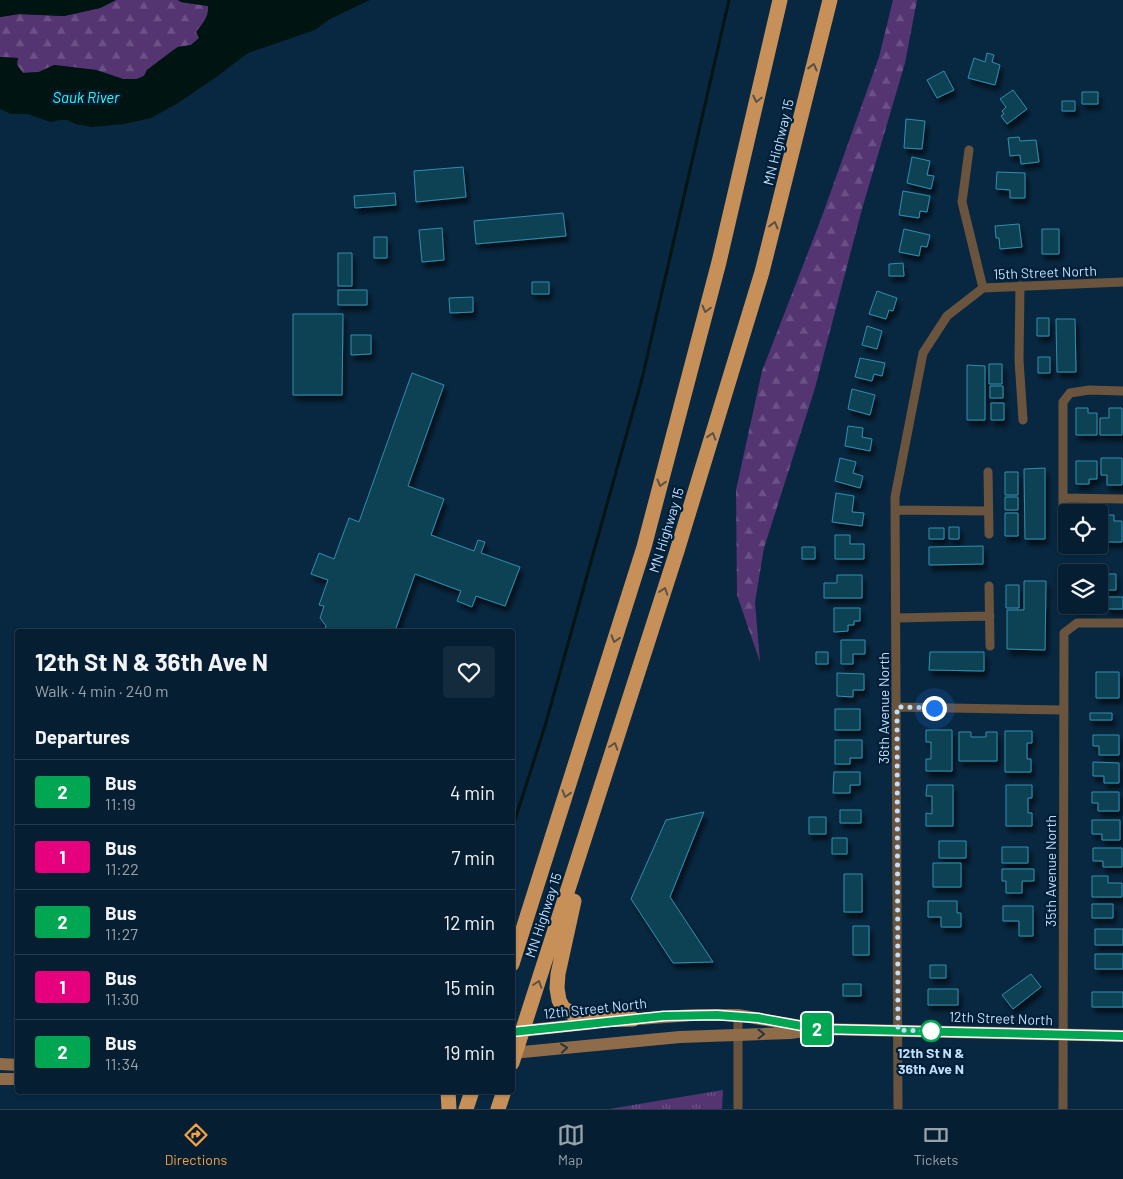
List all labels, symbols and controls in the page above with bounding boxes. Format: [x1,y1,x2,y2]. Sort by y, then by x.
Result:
one-way arrow [807,62,818,71]
water label: Sauk River [53,88,120,106]
one-way arrow [752,94,763,103]
street label: MN Highway 15 [759,97,797,187]
one-way arrow [768,220,779,229]
street label: 15th Street North [993,262,1097,282]
one-way arrow [702,304,712,312]
one-way arrow [706,432,716,440]
one-way arrow [656,478,666,486]
street label: MN Highway 15 [645,485,687,575]
map controls [1058,504,1108,614]
button: locate [1058,504,1108,554]
button: layers [1058,564,1108,614]
one-way arrow [658,587,668,596]
one-way arrow [611,634,621,642]
button: heart [443,646,495,698]
text: 12th St N & 36th Ave N [35,647,268,676]
street label: 36th Avenue North [875,652,892,764]
text: Walk · 4 min · 240 m [35,681,169,700]
your location [922,696,947,721]
text: Departures [35,725,130,748]
one-way arrow [608,742,618,750]
text: Bus [105,771,137,794]
text: 2 [57,781,68,803]
text: 4 min [450,781,495,804]
one-way arrow [562,789,572,797]
text: 11:19 [105,794,136,813]
street label: 35th Avenue North [1042,815,1059,927]
text: Bus [105,836,137,859]
text: 1 [59,846,66,868]
text: 7 min [451,846,495,869]
text: 11:22 [105,859,139,878]
street label: MN Highway 15 [521,870,565,960]
text: Bus [105,901,137,924]
text: 2 [57,911,68,933]
text: 12 min [444,911,495,934]
text: 11:27 [105,924,138,943]
text: Bus [105,966,137,989]
text: 1 [59,976,66,998]
text: 15 min [444,976,495,999]
one-way arrow [532,980,542,989]
text: 11:30 [105,989,139,1008]
street label: 12th Street North [542,994,648,1022]
street label: 12th Street North [949,1008,1053,1028]
line badge: 2 [801,1013,833,1045]
text: 2 [812,1018,822,1040]
marker: 12th St N & 36th Ave N [920,1020,942,1042]
one-way arrow [758,1029,765,1039]
text: Bus [105,1031,137,1054]
text: 2 [57,1041,68,1063]
text: 19 min [444,1041,495,1064]
one-way arrow [560,1043,568,1054]
place label: 12th St N & 36th Ave N [897,1044,965,1077]
text: 11:34 [105,1054,139,1073]
tab: Directions [165,1121,227,1168]
tab: Map [557,1121,585,1168]
tab: Tickets [914,1121,958,1168]

